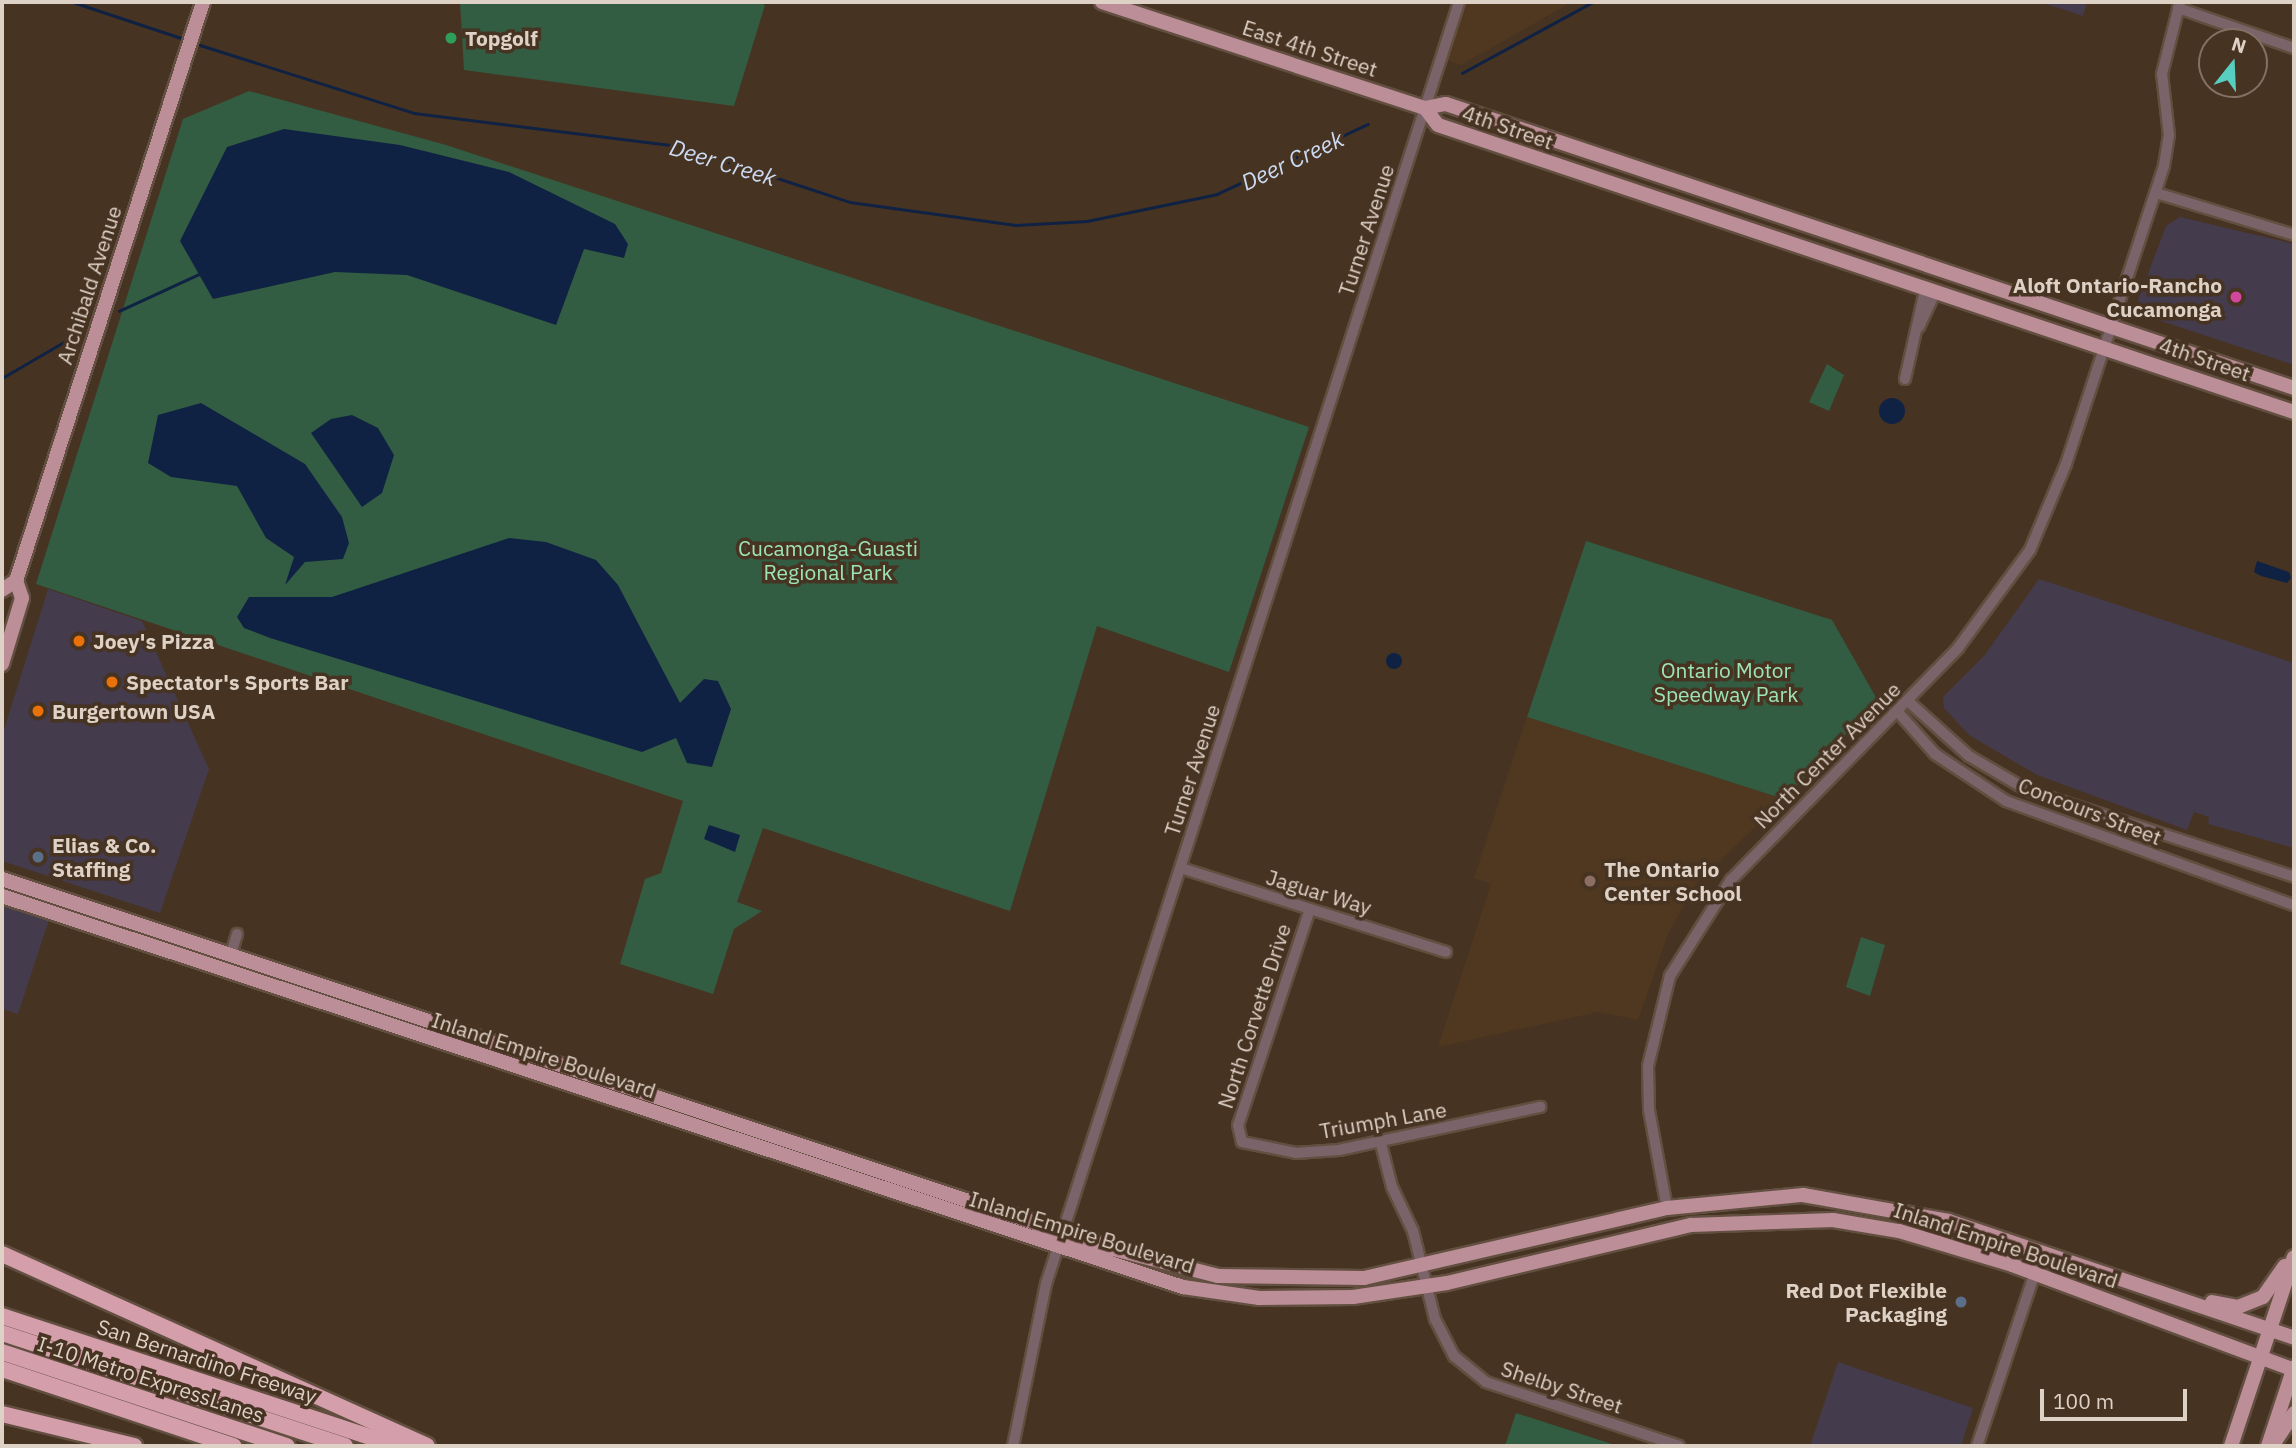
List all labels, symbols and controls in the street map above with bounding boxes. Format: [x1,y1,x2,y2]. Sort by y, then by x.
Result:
street label: East 4th Street [1239,14,1381,82]
place label: Topgolf [465,25,538,51]
north arrow [2198,28,2268,98]
marker: Topgolf [443,30,459,46]
text: N [2229,31,2249,58]
street label: 4th Street [1459,100,1557,154]
water label: Deer Creek [1236,124,1348,196]
water label: Deer Creek [666,133,780,191]
street label: Turner Avenue [1333,161,1399,299]
street label: Archibald Avenue [51,203,127,367]
place label: Aloft Ontario-Rancho Cucamonga [2013,272,2222,322]
marker: Aloft Ontario-Rancho Cucamonga [2228,289,2244,305]
street label: 4th Street [2156,332,2254,386]
park label: Cucamonga-Guasti Regional Park [738,535,918,585]
place label: Joey's Pizza [93,628,215,654]
marker: Joey's Pizza [71,633,87,649]
park label: Ontario Motor Speedway Park [1654,657,1798,707]
place label: Spectator's Sports Bar [126,669,349,695]
marker: Spectator's Sports Bar [104,674,120,690]
street label: North Center Avenue [1749,677,1905,833]
place label: Burgertown USA [52,698,215,724]
street label: Turner Avenue [1159,701,1225,839]
marker: Burgertown USA [30,703,46,719]
street label: Concours Street [2015,772,2165,850]
place label: Elias & Co. Staffing [52,832,156,882]
marker: Elias & Co. Staffing [30,849,46,865]
place label: The Ontario Center School [1604,856,1742,906]
street label: Jaguar Way [1263,864,1375,920]
marker: The Ontario Center School [1582,873,1598,889]
street label: North Corvette Drive [1212,920,1296,1112]
street label: Inland Empire Boulevard [429,1007,659,1103]
street label: Triumph Lane [1318,1096,1448,1144]
street label: Inland Empire Boulevard [966,1186,1198,1278]
street label: Inland Empire Boulevard [1891,1197,2121,1293]
place label: Red Dot Flexible Packaging [1785,1277,1947,1327]
marker: Red Dot Flexible Packaging [1953,1294,1969,1310]
street label: San Bernardino Freeway [94,1314,320,1408]
street label: I-10 Metro ExpressLanes [35,1330,267,1428]
street label: Shelby Street [1498,1355,1626,1419]
scale bar [2044,1374,2191,1418]
text: 100 m [2053,1387,2114,1415]

